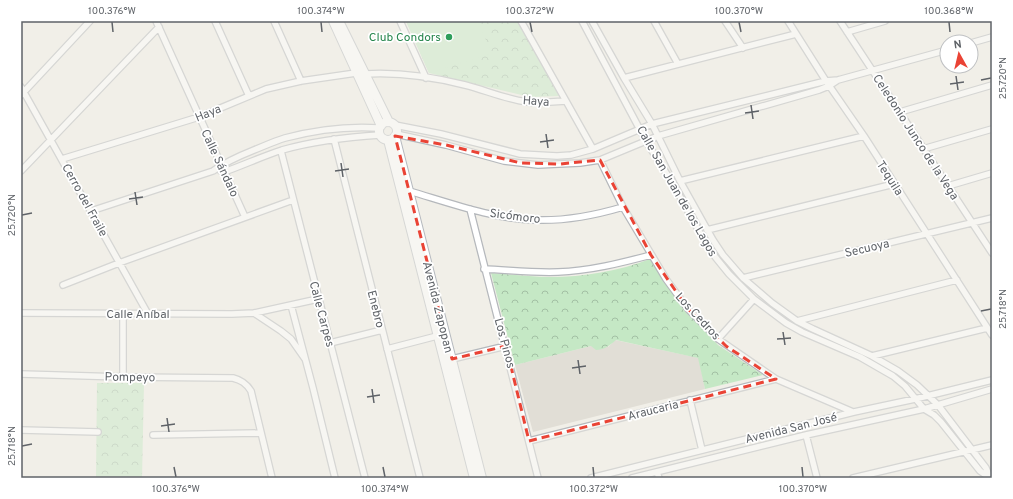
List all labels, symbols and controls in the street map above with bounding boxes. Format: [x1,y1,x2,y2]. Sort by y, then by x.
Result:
text: 100.376°W [88,5,136,18]
text: 100.374°W [297,5,345,18]
text: 100.372°W [506,5,554,18]
text: 100.370°W [715,5,763,18]
text: 100.368°W [924,5,974,18]
place label: Club Condors [369,30,441,46]
marker: Club Condors [444,32,454,42]
north arrow [939,34,979,74]
text: N [953,38,963,53]
text: 25.720°N [997,57,1010,99]
street label: Celedonio Junco de la Vega [868,72,962,204]
street label: Haya [522,93,550,111]
street label: Haya [193,101,224,126]
street label: Calle San Juan de los Lagos [632,123,720,260]
street label: Calle Sándalo [196,127,242,200]
street label: Tequila [872,158,906,199]
street label: Cerro del Fraile [57,161,111,240]
text: 25.720°N [6,194,19,236]
street label: Sicómoro [489,206,541,228]
street label: Secuoya [843,236,891,262]
street label: Avenida Zapopan [418,260,456,355]
street label: Calle Carpes [305,280,337,349]
street label: Enebro [363,289,387,330]
street label: Los Cedros [671,289,723,344]
text: 25.718°N [997,289,1010,329]
street label: Calle Aníbal [106,307,170,323]
street label: Los Pinos [490,316,518,370]
street label: Pompeyo [104,370,156,386]
street label: Araucaria [626,397,680,425]
street label: Avenida San José [744,410,839,448]
text: 25.718°N [6,426,19,466]
text: 100.376°W [152,483,200,496]
text: 100.374°W [361,483,409,496]
text: 100.372°W [570,483,618,496]
text: 100.370°W [779,483,827,496]

